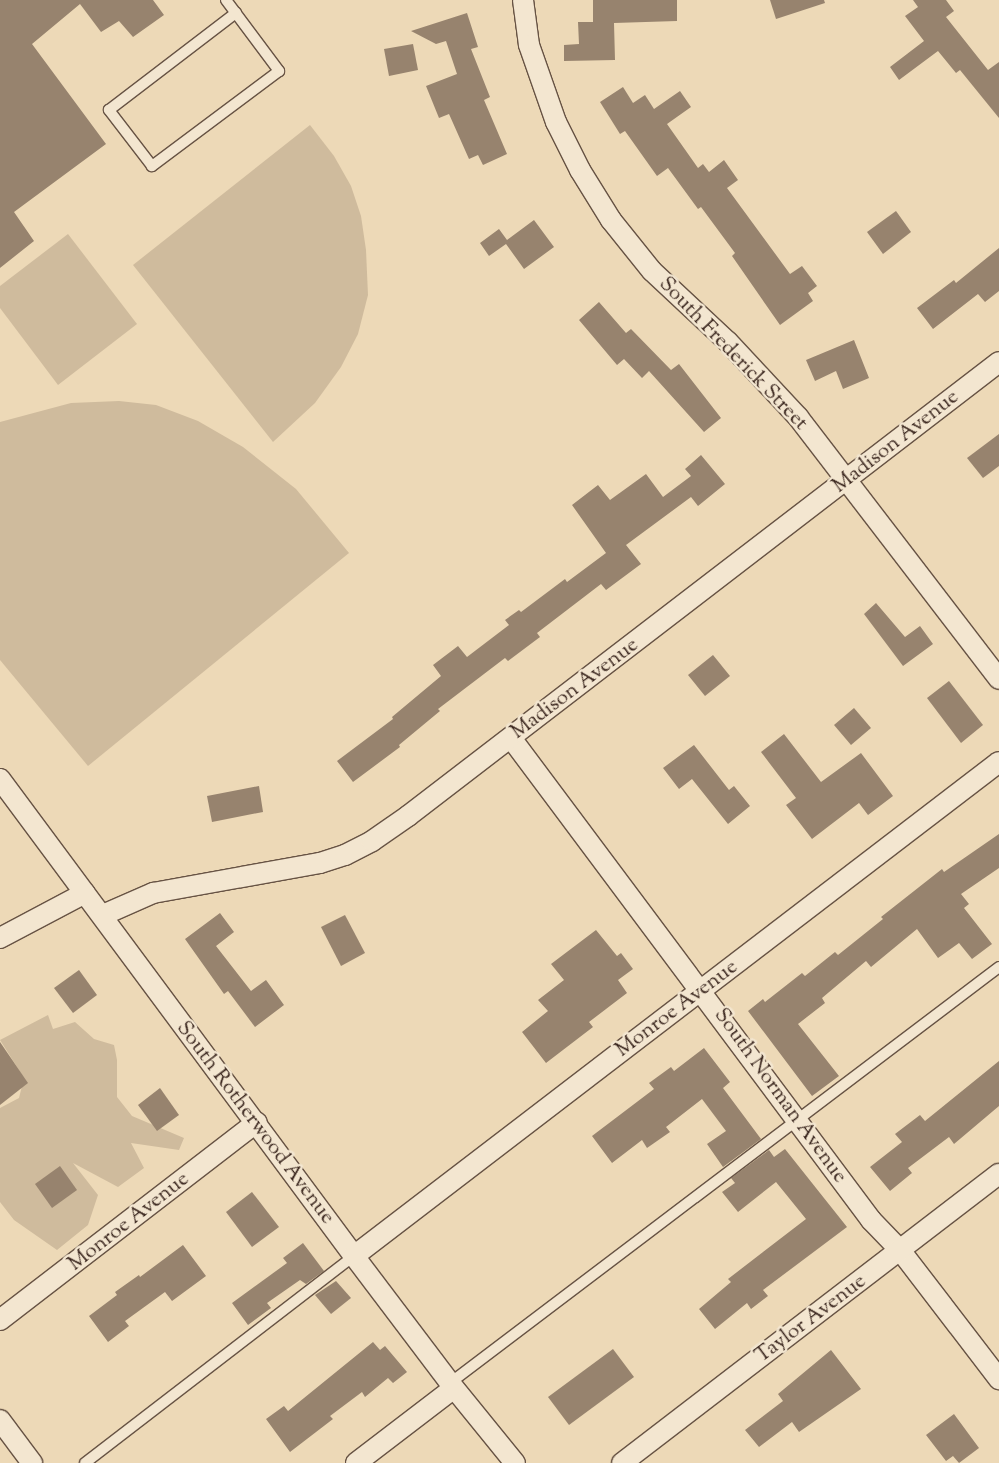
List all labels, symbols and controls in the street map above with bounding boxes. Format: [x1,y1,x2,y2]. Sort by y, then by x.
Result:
street label: South Frederick Street [653,272,813,436]
street label: Madison Avenue [828,385,964,499]
street label: Madison Avenue [506,633,644,745]
street label: Monroe Avenue [611,955,743,1063]
street label: South Norman Avenue [708,1004,852,1188]
street label: South Rotherwood Avenue [170,1017,340,1229]
street label: Monroe Avenue [64,1167,194,1277]
street label: Taylor Avenue [751,1269,871,1369]

